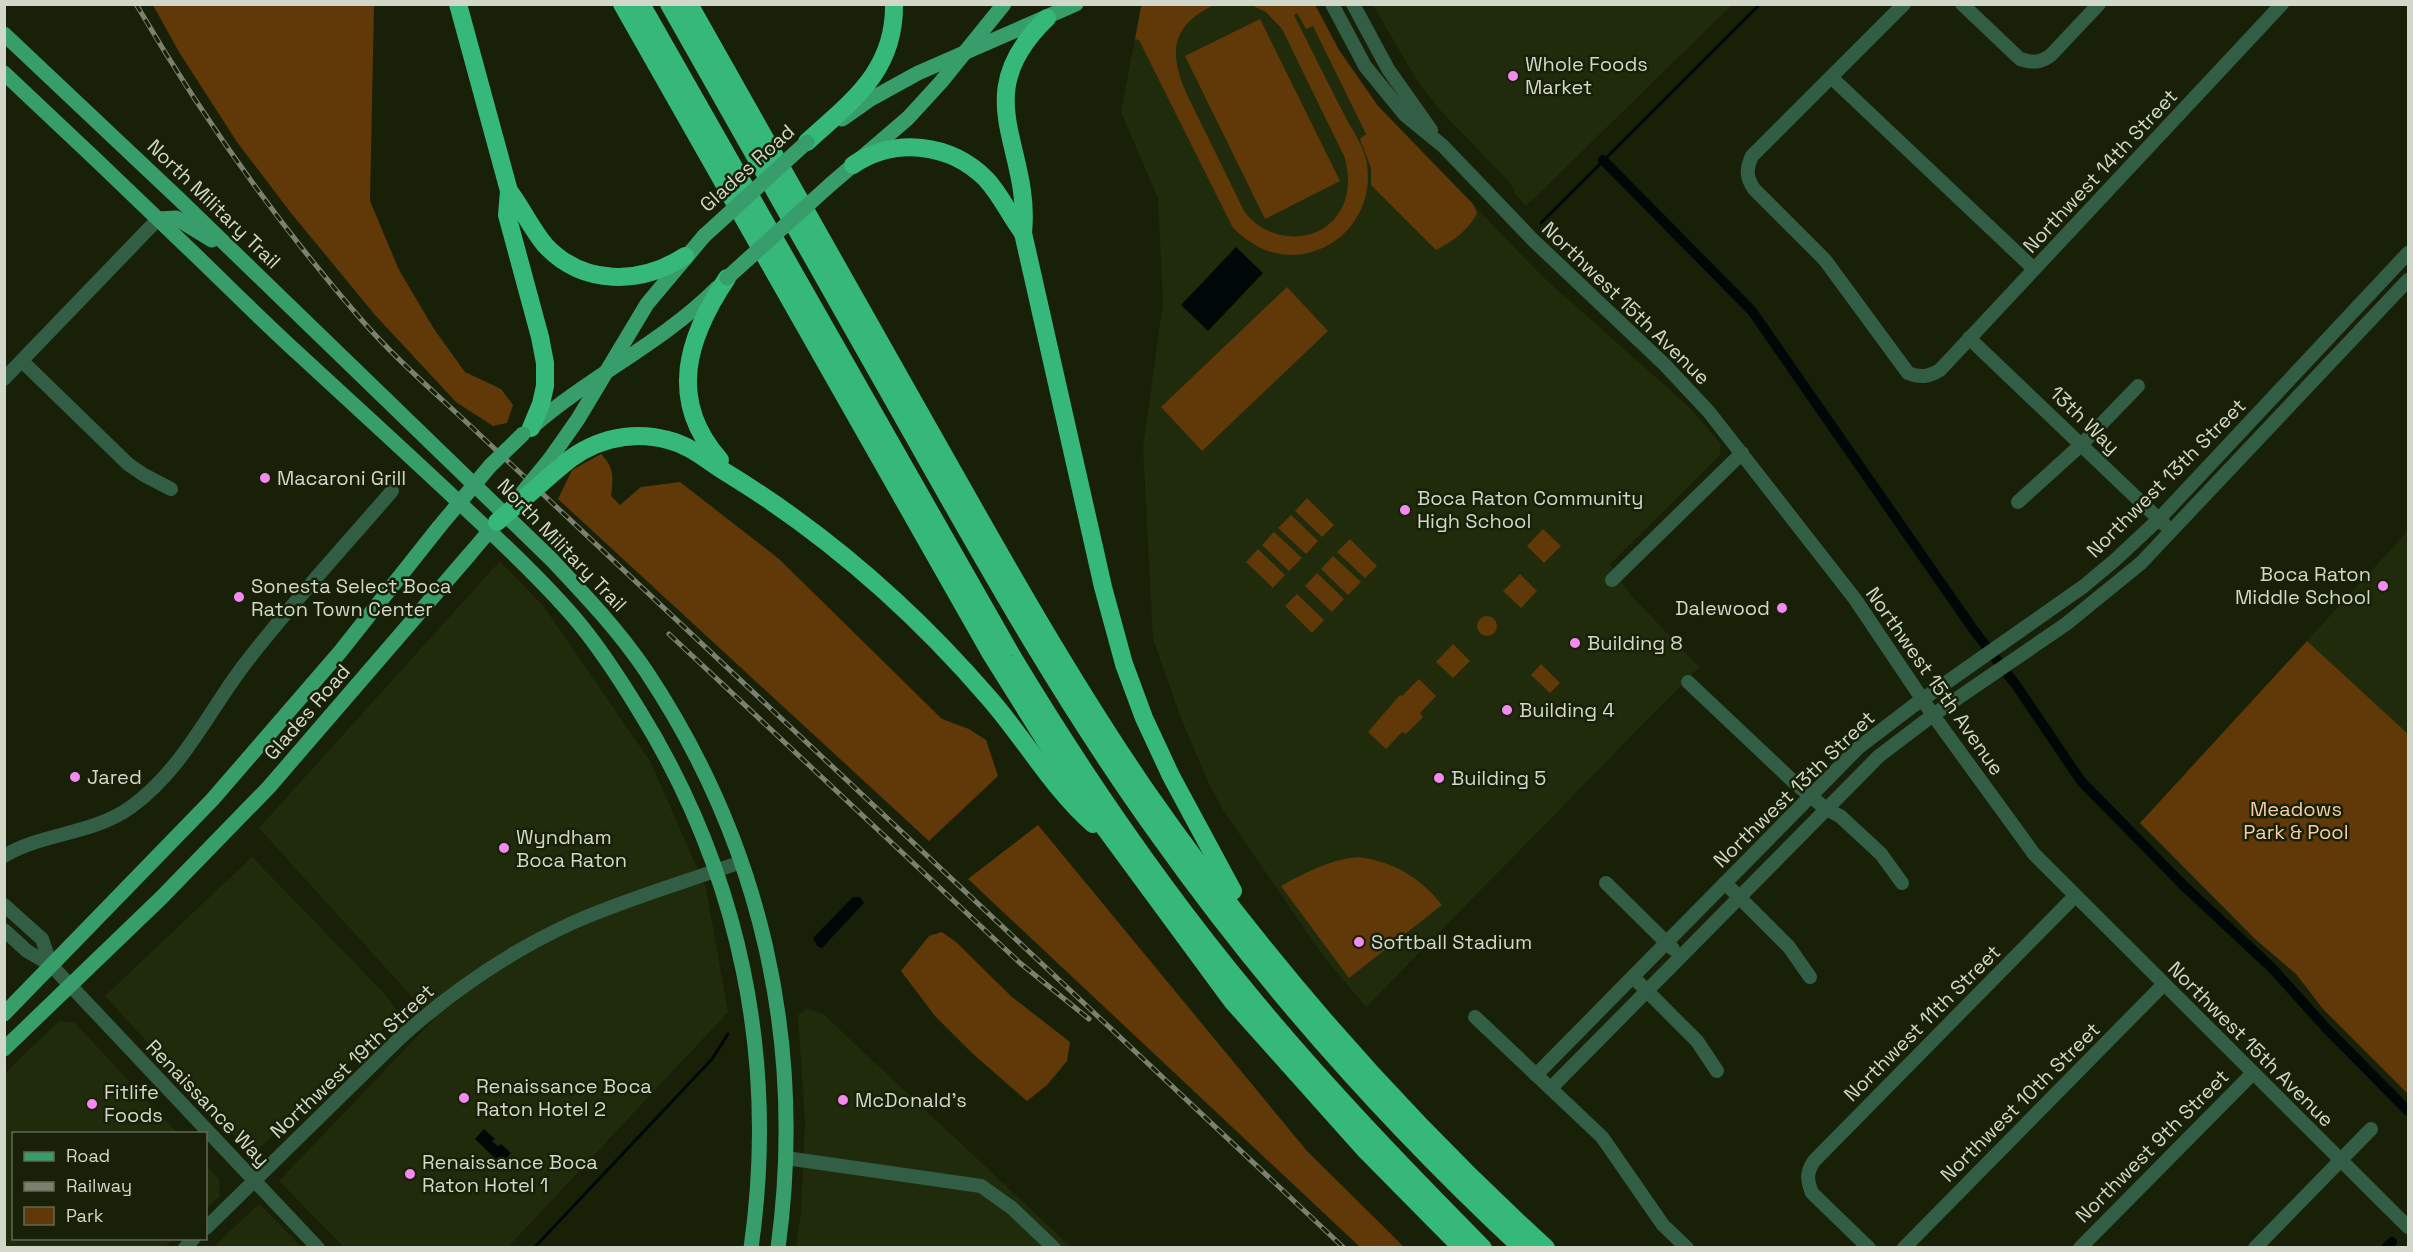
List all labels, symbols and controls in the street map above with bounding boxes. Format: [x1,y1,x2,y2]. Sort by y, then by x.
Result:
place label: Whole Foods Market [1525,51,1648,100]
marker: Whole Foods Market [1506,69,1520,83]
street label: Northwest 14th Street [2017,83,2183,259]
street label: Glades Road [694,119,800,217]
street label: North Military Trail [142,134,286,274]
street label: Northwest 15th Avenue [1536,216,1716,390]
street label: 13th Way [2044,380,2126,460]
street label: Northwest 13th Street [2081,393,2251,563]
place label: Macaroni Grill [277,465,406,491]
marker: Macaroni Grill [258,471,272,485]
street label: North Military Trail [492,473,632,617]
place label: Boca Raton Community High School [1417,485,1644,534]
marker: Boca Raton Community High School [1398,503,1412,517]
place label: Boca Raton Middle School [2235,561,2371,610]
place label: Sonesta Select Boca Raton Town Center [251,573,452,622]
marker: Boca Raton Middle School [2376,579,2390,593]
street label: Northwest 15th Avenue [1860,582,2010,780]
marker: Sonesta Select Boca Raton Town Center [232,590,246,604]
place label: Dalewood [1675,595,1770,621]
marker: Dalewood [1775,601,1789,615]
place label: Building 8 [1587,630,1683,656]
marker: Building 8 [1568,636,1582,650]
street label: Glades Road [258,659,356,765]
place label: Building 4 [1519,697,1615,723]
marker: Building 4 [1500,703,1514,717]
street label: Northwest 13th Street [1708,705,1880,873]
place label: Jared [87,764,142,790]
place label: Building 5 [1451,765,1546,791]
marker: Jared [68,770,82,784]
marker: Building 5 [1432,771,1446,785]
park label: Meadows Park & Pool [2243,796,2349,845]
place label: Wyndham Boca Raton [516,824,627,873]
marker: Wyndham Boca Raton [497,841,511,855]
place label: Softball Stadium [1371,929,1532,955]
marker: Softball Stadium [1352,935,1366,949]
street label: Northwest 11th Street [1838,939,2006,1107]
street label: Northwest 15th Avenue [2163,956,2339,1132]
street label: Northwest 19th Street [264,978,440,1144]
street label: Northwest 10th Street [1935,1017,2105,1187]
street label: Renaissance Way [140,1034,276,1172]
street label: Northwest 9th Street [2070,1064,2234,1228]
place label: Renaissance Boca Raton Hotel 2 [476,1073,652,1122]
place label: Fitlife Foods [104,1079,163,1128]
place label: McDonald's [855,1087,967,1113]
marker: Renaissance Boca Raton Hotel 2 [457,1091,471,1105]
marker: McDonald's [836,1093,850,1107]
marker: Fitlife Foods [85,1097,99,1111]
legend [12,1132,207,1240]
text: Road [66,1144,110,1167]
place label: Renaissance Boca Raton Hotel 1 [422,1149,598,1198]
marker: Renaissance Boca Raton Hotel 1 [403,1167,417,1181]
text: Railway [66,1174,132,1197]
text: Park [66,1204,104,1227]

